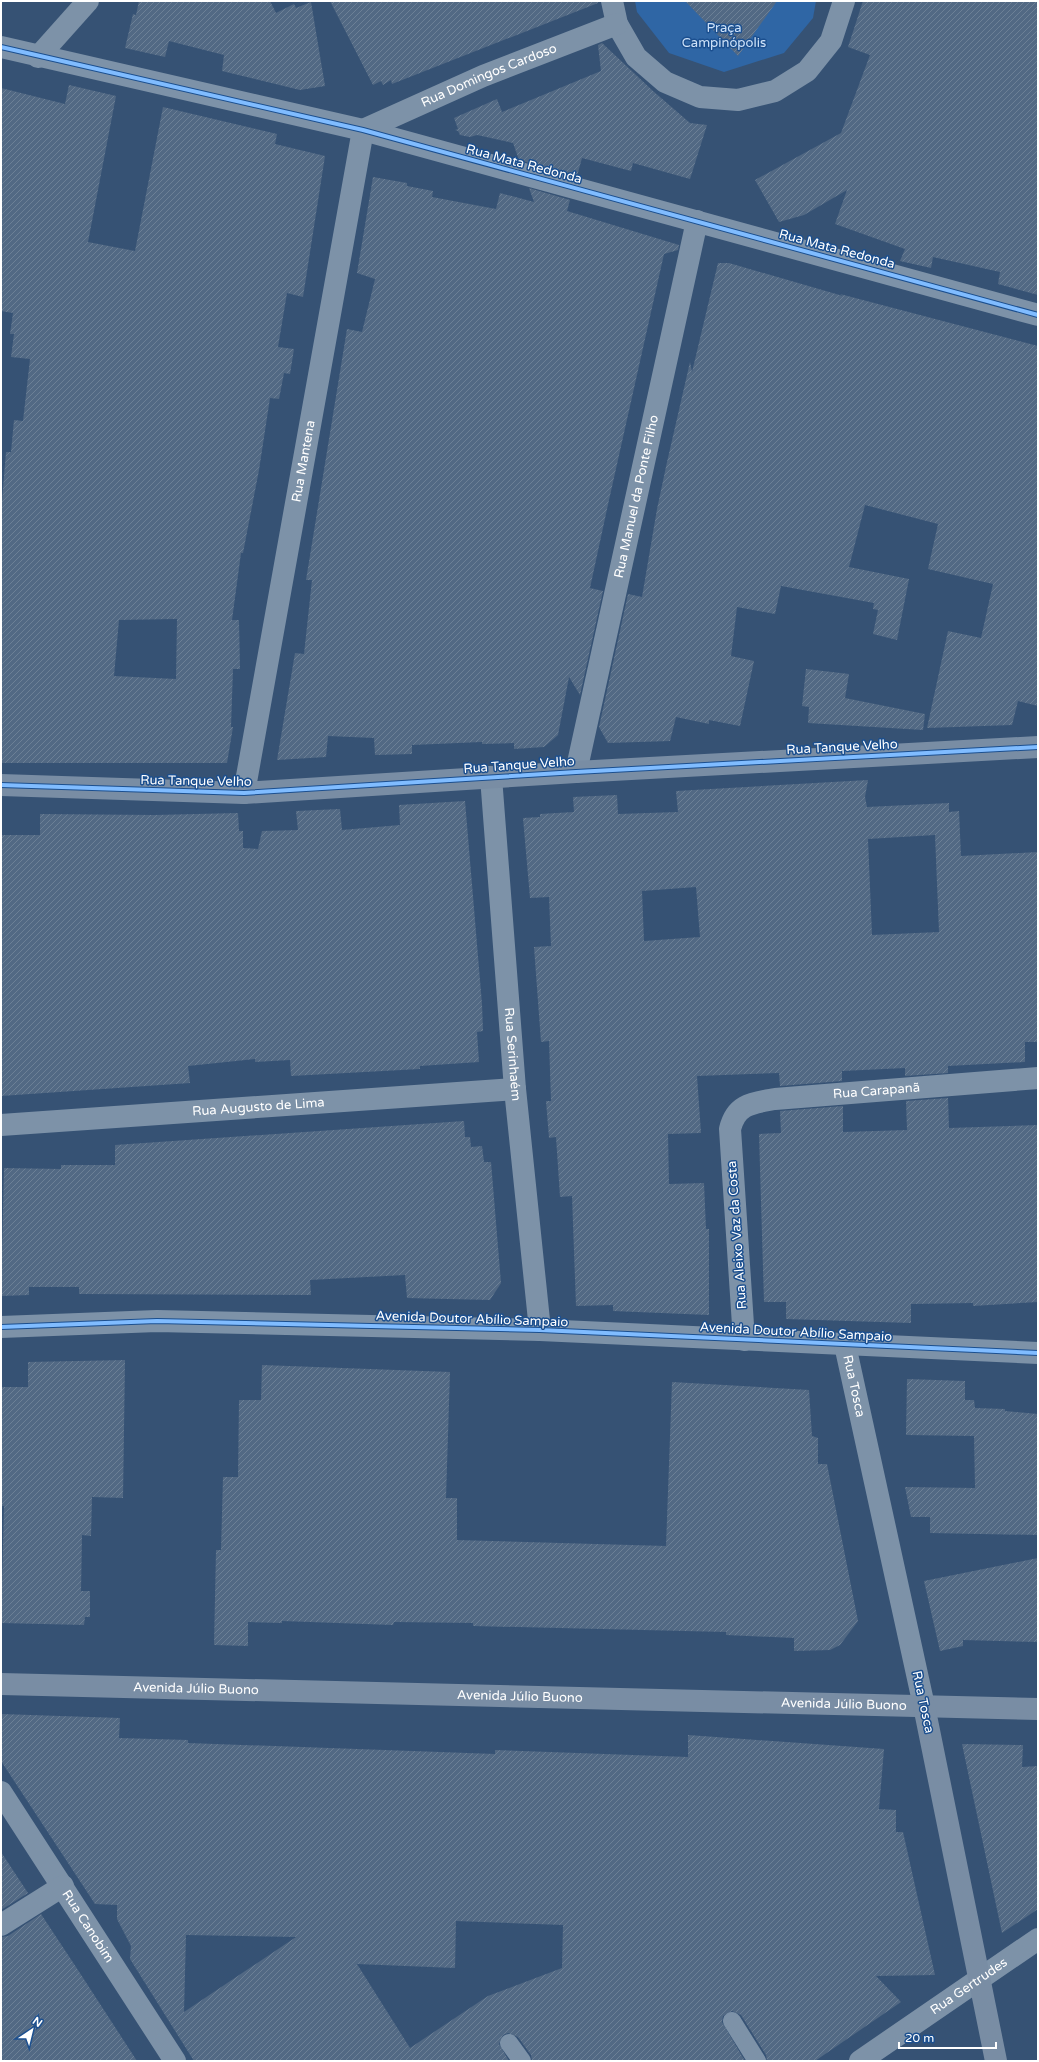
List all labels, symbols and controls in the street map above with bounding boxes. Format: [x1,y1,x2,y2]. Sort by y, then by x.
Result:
park label: Praça Campinópolis [682,20,766,51]
street label: Rua Domingos Cardoso [419,40,559,111]
street label: Rua Mata Redonda [464,141,584,187]
street label: Rua Mata Redonda [777,226,897,272]
street label: Rua Manuel da Ponte Filho [611,413,662,580]
street label: Rua Mantena [288,419,319,504]
street label: Rua Tanque Velho [786,736,898,758]
street label: Rua Tanque Velho [463,753,575,777]
street label: Rua Tanque Velho [140,772,252,790]
street label: Rua Serinhaém [501,1007,524,1102]
street label: Rua Carapanã [832,1079,921,1102]
street label: Rua Augusto de Lima [192,1094,325,1120]
street label: Rua Aleixo Vaz da Costa [724,1160,750,1310]
street label: Avenida Doutor Abílio Sampaio [375,1308,569,1330]
street label: Avenida Doutor Abílio Sampaio [699,1319,893,1345]
street label: Rua Tosca [839,1353,869,1419]
street label: Rua Tosca [909,1669,937,1735]
street label: Avenida Júlio Buono [133,1679,259,1698]
street label: Avenida Júlio Buono [457,1687,583,1706]
street label: Avenida Júlio Buono [781,1695,907,1714]
street label: Rua Canobim [59,1887,117,1966]
street label: Rua Gertrudes [927,1954,1010,2018]
north arrow [12,2010,52,2050]
text: N [30,2014,45,2030]
scale bar [899,2024,996,2050]
text: 20 m [905,2031,934,2045]

